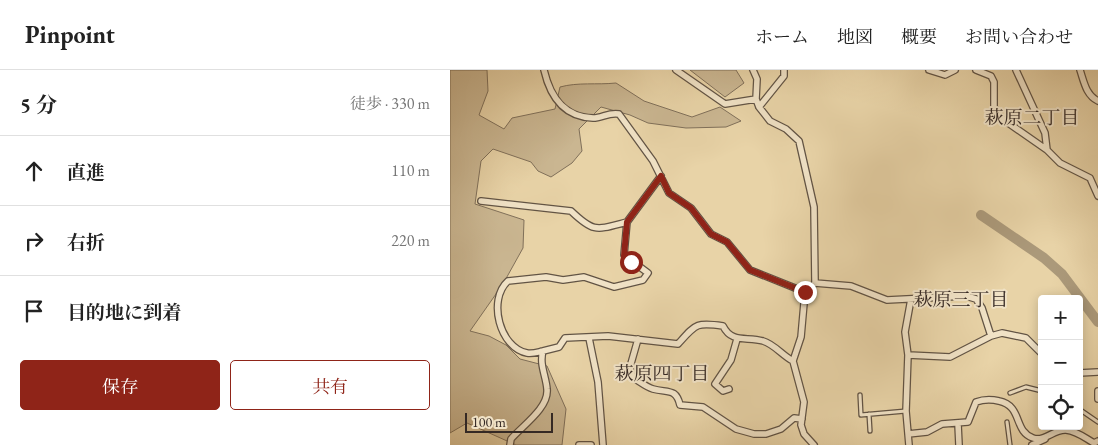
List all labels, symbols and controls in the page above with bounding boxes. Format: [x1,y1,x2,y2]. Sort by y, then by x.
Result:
text: Pinpoint [25,19,115,50]
text: ホーム [755,25,809,48]
text: 地図 [837,25,873,48]
text: 概要 [901,25,937,48]
text: お問い合わせ [965,25,1073,48]
text: 5 分 [20,91,57,118]
text: 徒歩 · 330 m [350,93,430,114]
district label: 萩原二丁目 [984,105,1080,130]
icon: ahead [20,157,48,185]
text: 直進 [67,160,105,185]
text: 110 m [391,160,430,181]
icon: right [20,227,48,255]
text: 右折 [67,230,105,255]
text: 220 m [391,230,430,251]
route start [620,251,643,274]
route end [794,281,817,304]
district label: 萩原三丁目 [913,287,1009,312]
map controls [1038,295,1083,430]
button: + [1038,295,1083,340]
icon: arrive [20,297,48,325]
text: 目的地に到着 [67,300,181,325]
button: − [1038,340,1083,385]
button: 保存 [20,360,220,410]
button: 共有 [230,360,430,410]
district label: 萩原四丁目 [614,361,710,386]
button: locate [1038,385,1083,430]
scale bar [465,410,552,433]
text: 100 m [472,413,506,431]

